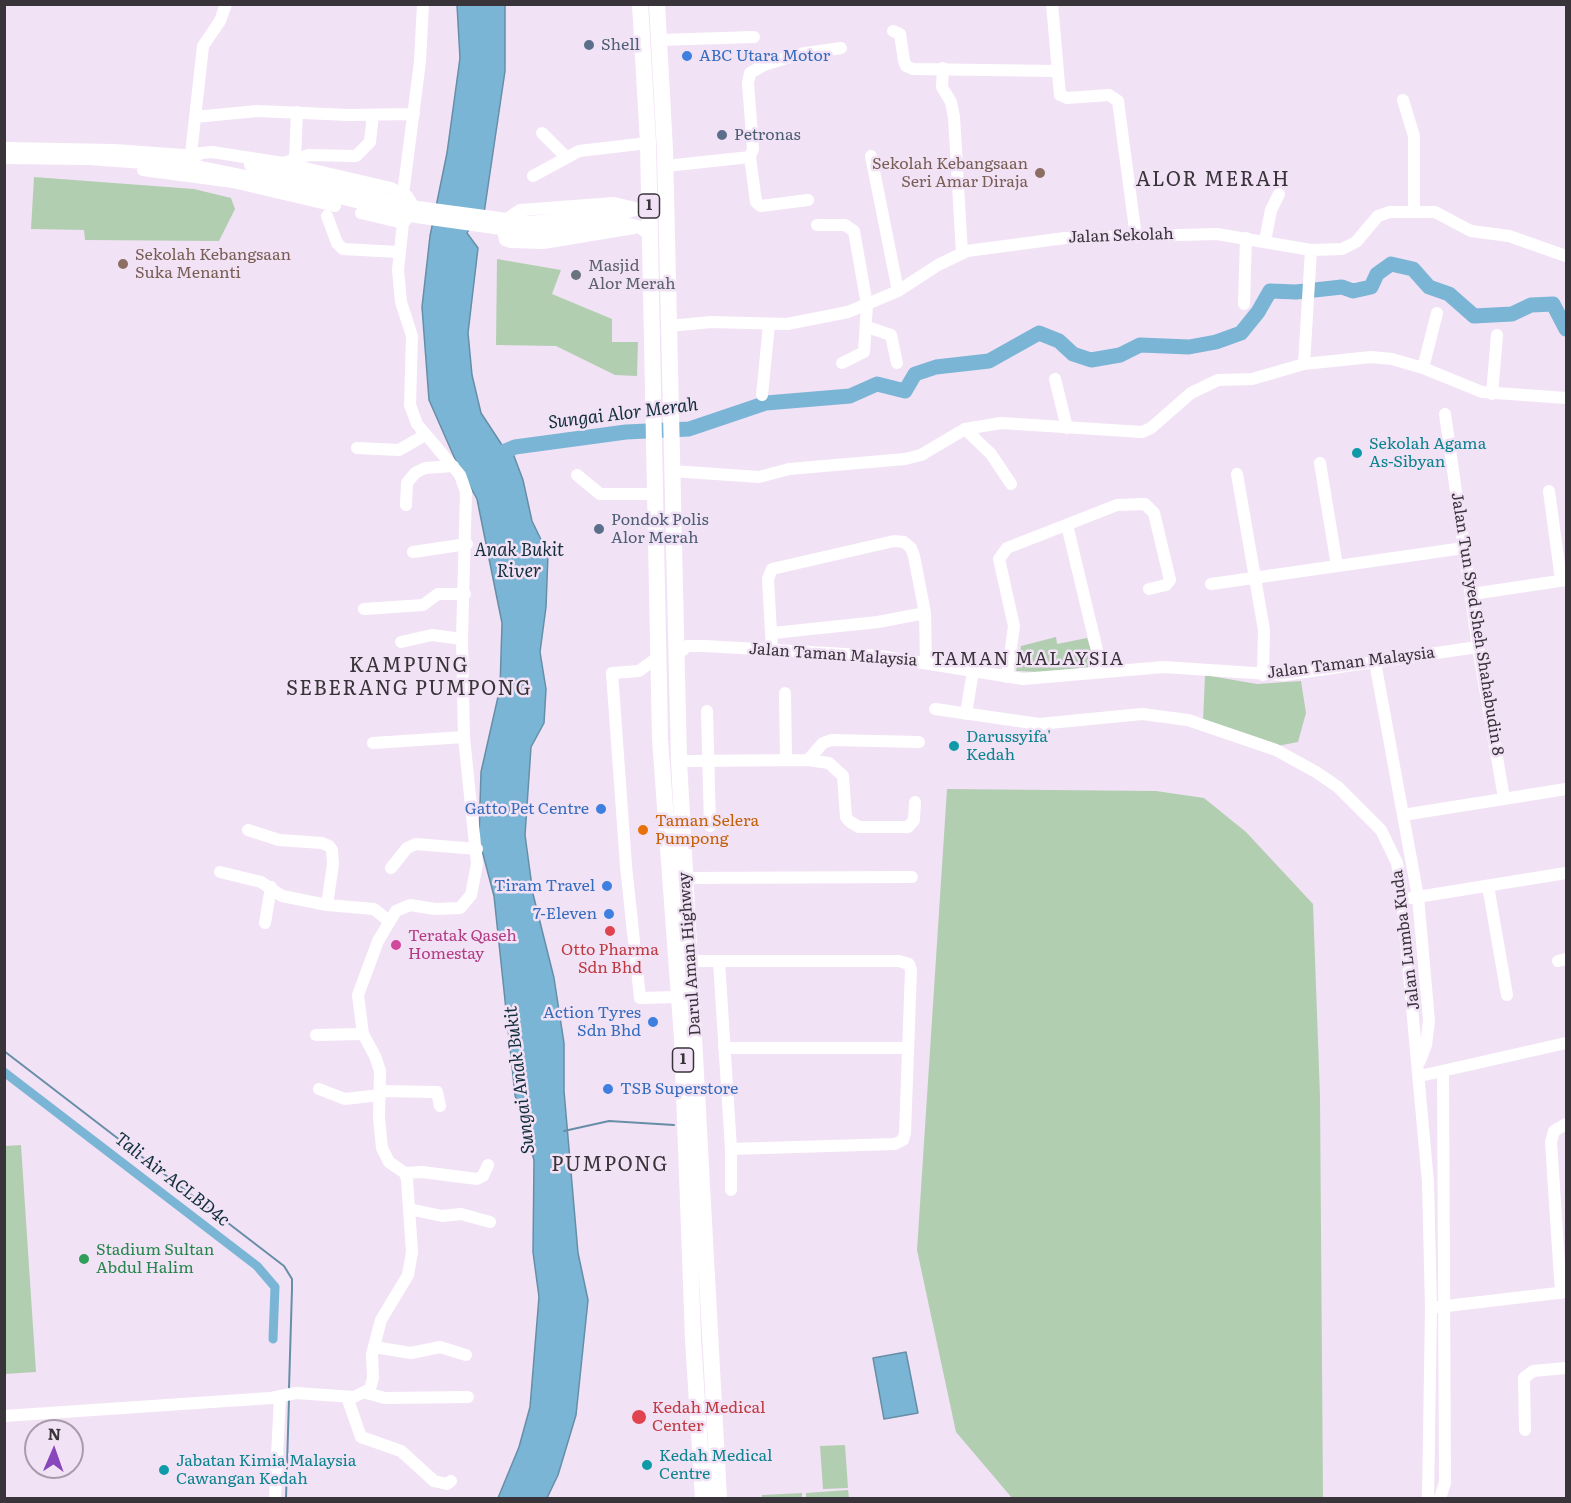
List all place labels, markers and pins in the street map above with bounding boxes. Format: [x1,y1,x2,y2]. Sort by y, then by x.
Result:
place label: Shell [601,35,640,55]
marker: Shell [582,38,596,52]
place label: ABC Utara Motor [699,46,830,66]
marker: ABC Utara Motor [680,49,694,63]
place label: Petronas [734,125,801,145]
marker: Petronas [715,128,729,142]
place label: Sekolah Kebangsaan Seri Amar Diraja [872,154,1028,192]
marker: Sekolah Kebangsaan Seri Amar Diraja [1033,166,1047,180]
place label: Sekolah Kebangsaan Suka Menanti [135,245,291,283]
place label: Masjid Alor Merah [588,256,676,294]
marker: Sekolah Kebangsaan Suka Menanti [116,257,130,271]
marker: Masjid Alor Merah [569,268,583,282]
place label: Sekolah Agama As-Sibyan [1369,434,1486,472]
marker: Sekolah Agama As-Sibyan [1350,446,1364,460]
place label: Pondok Polis Alor Merah [611,510,709,548]
marker: Pondok Polis Alor Merah [592,522,606,536]
place label: Darussyifa' Kedah [966,727,1051,765]
marker: Darussyifa' Kedah [947,739,961,753]
place label: Gatto Pet Centre [465,799,589,819]
marker: Gatto Pet Centre [594,802,608,816]
place label: Taman Selera Pumpong [655,811,759,849]
marker: Taman Selera Pumpong [636,823,650,837]
place label: Tiram Travel [494,876,595,896]
marker: Tiram Travel [600,879,614,893]
place label: 7-Eleven [533,904,597,924]
marker: 7-Eleven [602,907,616,921]
marker: Otto Pharma Sdn Bhd [603,924,617,938]
place label: Teratak Qaseh Homestay [408,926,517,964]
marker: Teratak Qaseh Homestay [389,938,403,952]
place label: Otto Pharma Sdn Bhd [561,940,659,978]
place label: Action Tyres Sdn Bhd [543,1003,641,1041]
marker: Action Tyres Sdn Bhd [646,1015,660,1029]
place label: TSB Superstore [620,1079,738,1099]
marker: TSB Superstore [601,1082,615,1096]
place label: Stadium Sultan Abdul Halim [96,1240,214,1278]
marker: Stadium Sultan Abdul Halim [77,1252,91,1266]
place label: Kedah Medical Center [652,1398,765,1436]
marker: Kedah Medical Center [630,1408,648,1426]
place label: Kedah Medical Centre [659,1446,772,1484]
place label: Jabatan Kimia Malaysia Cawangan Kedah [176,1451,356,1489]
marker: Kedah Medical Centre [640,1458,654,1472]
marker: Jabatan Kimia Malaysia Cawangan Kedah [157,1463,171,1477]

